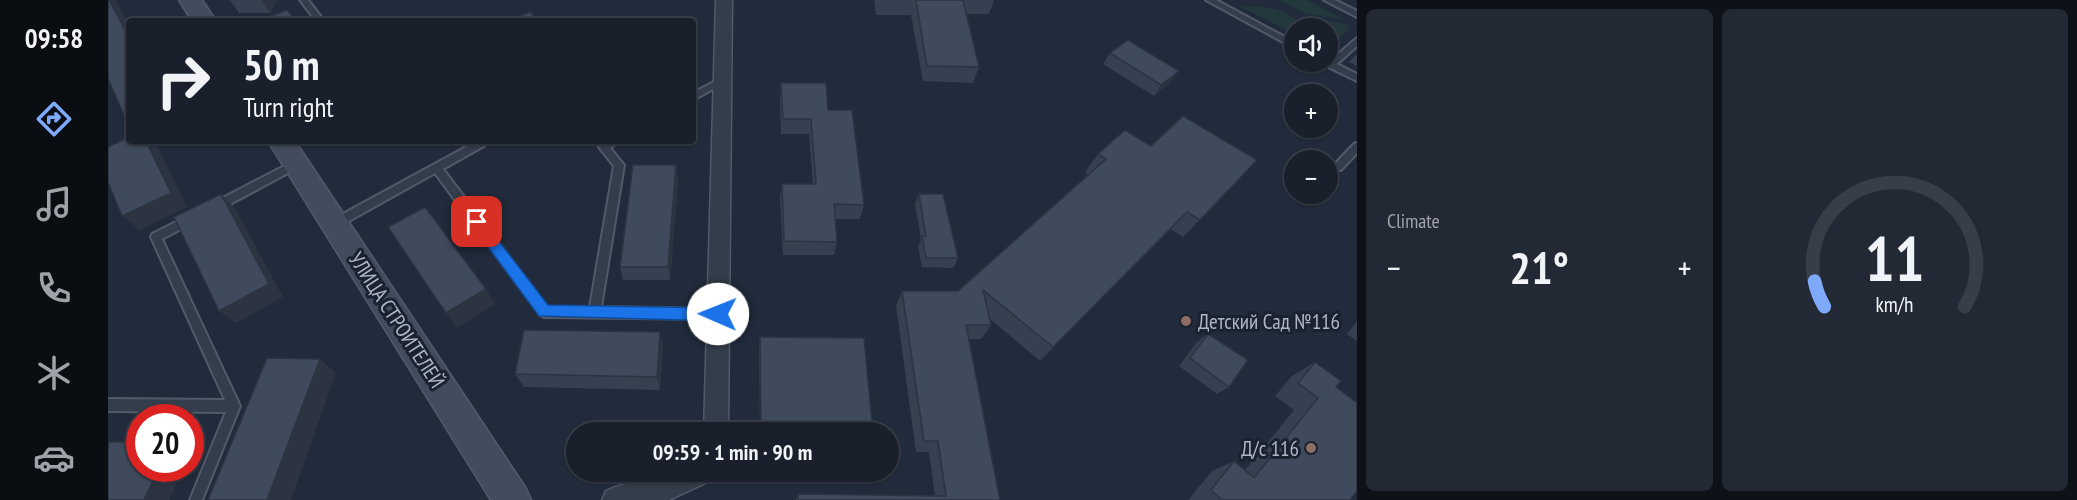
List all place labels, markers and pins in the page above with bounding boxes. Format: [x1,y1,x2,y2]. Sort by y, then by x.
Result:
pin [451,196,502,247]
place label: Детский Сад №116 [1198,308,1340,335]
marker: Детский Сад №116 [1179,314,1193,328]
place label: Д/с 116 [1241,435,1299,462]
marker: Д/с 116 [1304,441,1318,455]

